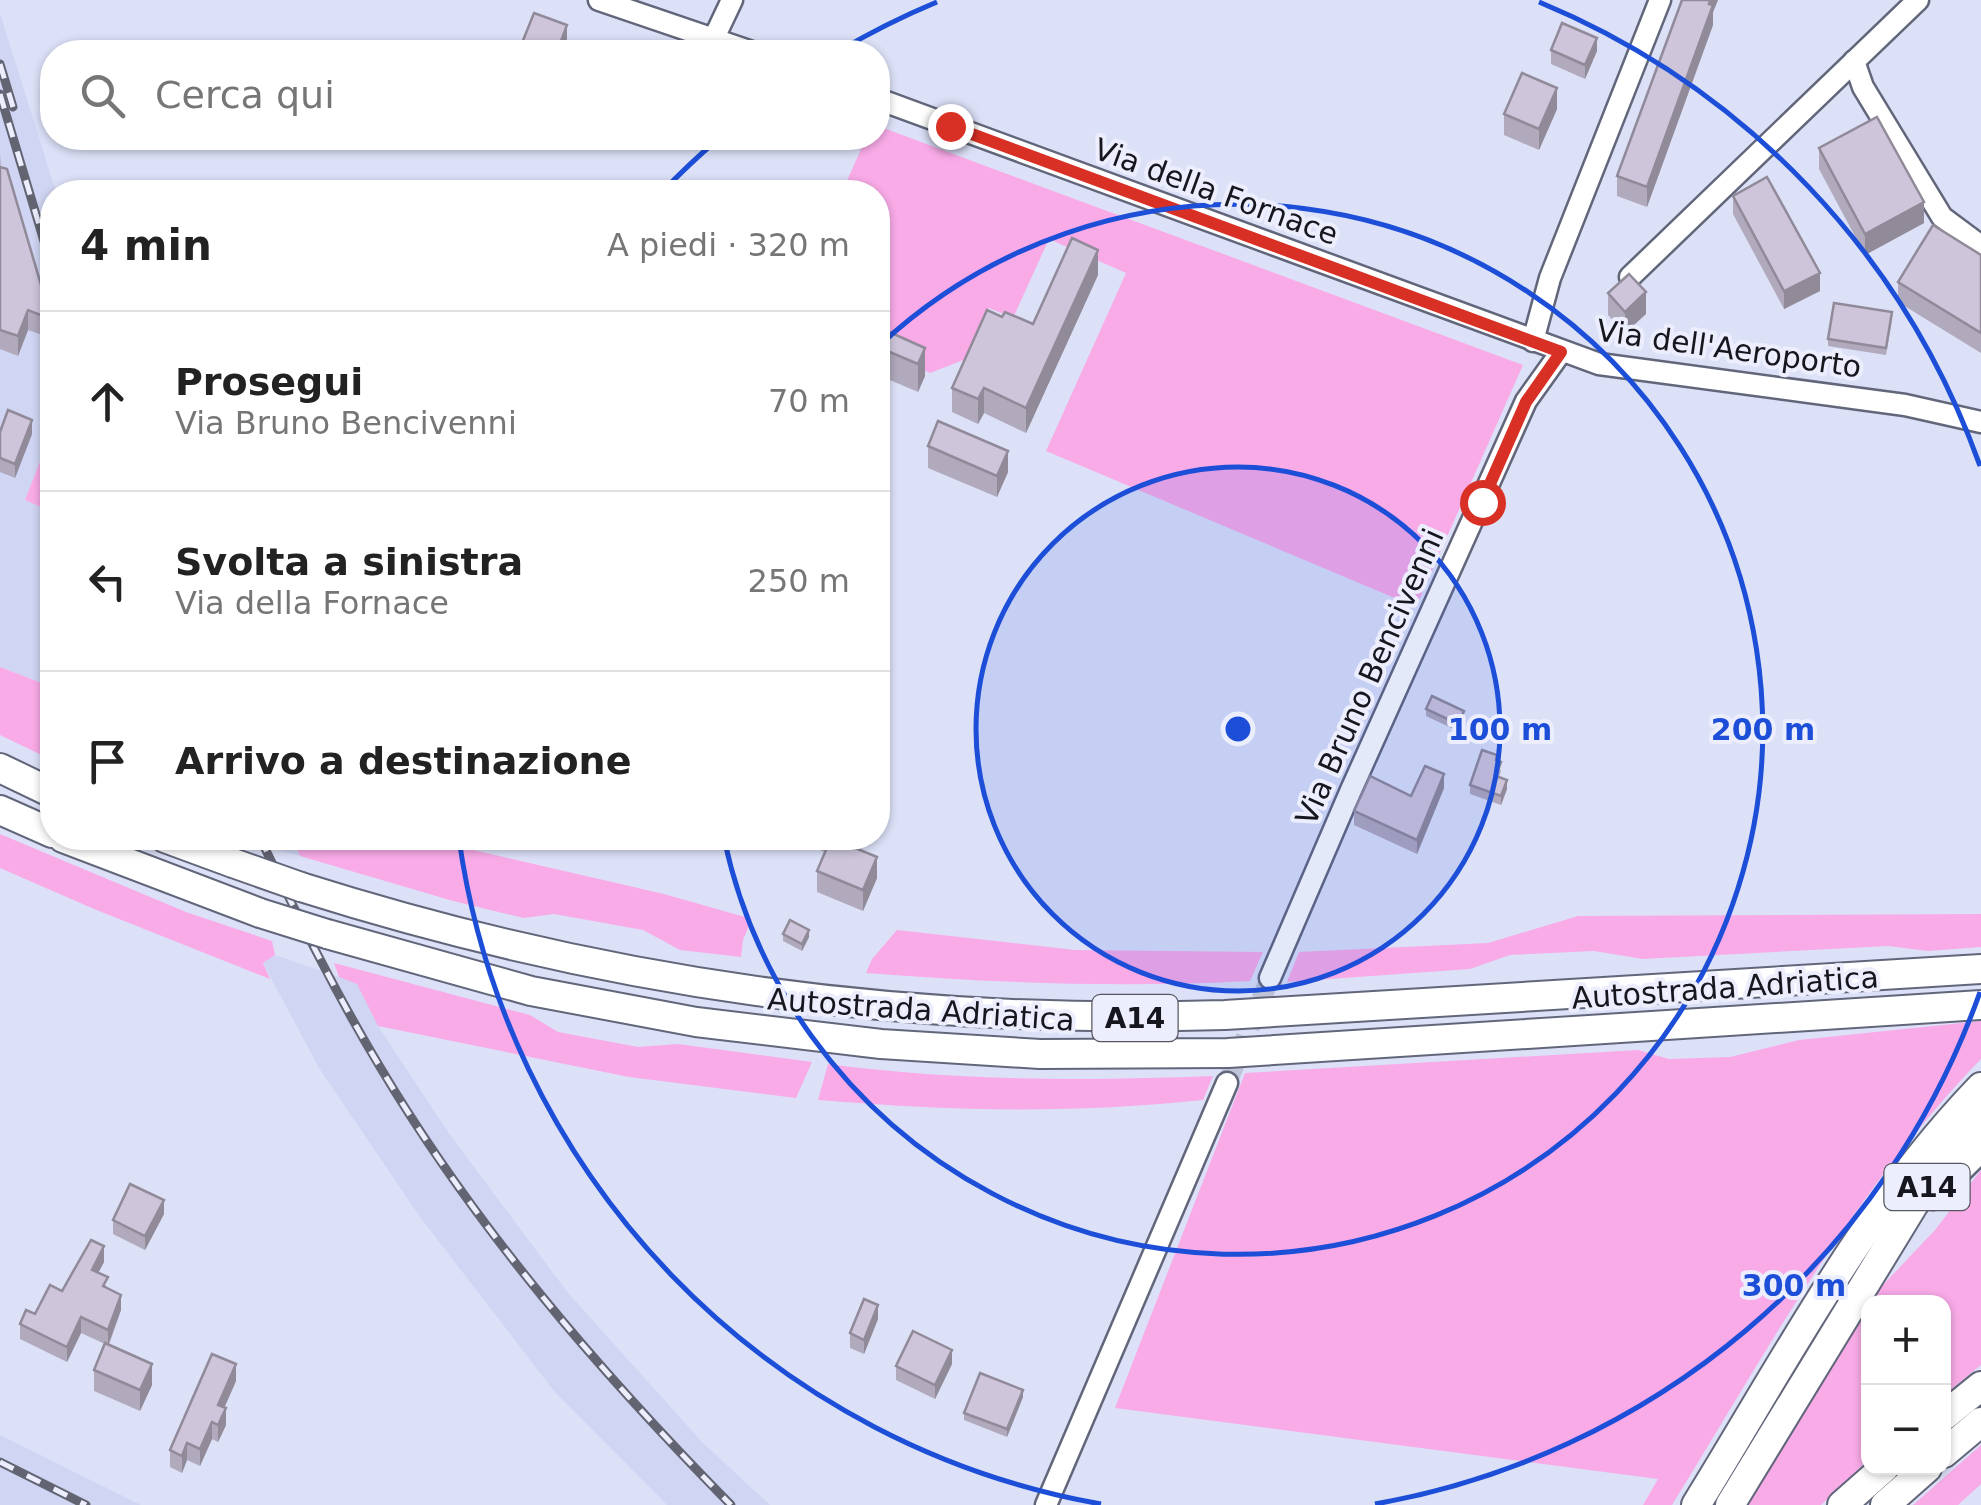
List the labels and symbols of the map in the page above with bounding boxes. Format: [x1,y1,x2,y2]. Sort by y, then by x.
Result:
route end [928,104,974,150]
street label: Via della Fornace [1089,131,1343,252]
street label: Via dell'Aeroporto [1594,313,1864,384]
route start [1460,480,1506,526]
street label: Via Bruno Bencivenni [1288,523,1451,830]
centre of rings [1220,711,1256,747]
text: 100 m [1448,712,1552,747]
text: 200 m [1711,712,1815,747]
street label: Autostrada Adriatica [1570,959,1880,1016]
street label: Autostrada Adriatica [766,981,1076,1038]
road number: A14 [1092,995,1178,1041]
road number: A14 [1884,1164,1970,1210]
text: 300 m [1742,1268,1846,1303]

